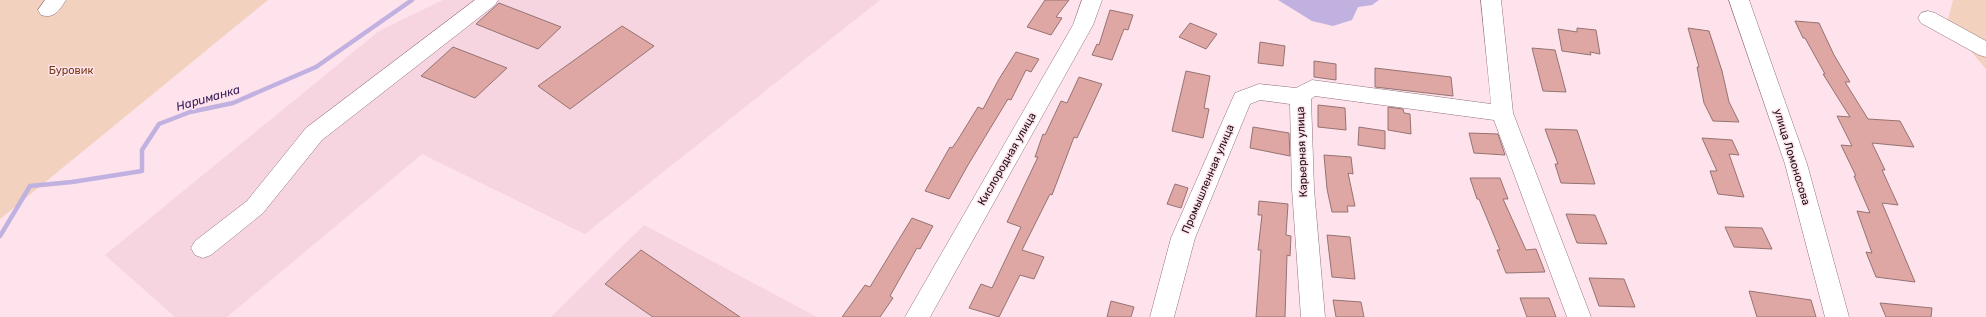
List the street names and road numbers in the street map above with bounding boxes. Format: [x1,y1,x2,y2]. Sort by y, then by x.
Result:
street label: Карьерная улица [1294,106,1310,198]
street label: улица Ломоносова [1771,107,1813,207]
street label: Кислородная улица [975,110,1039,208]
street label: Промышленная улица [1179,123,1237,235]

